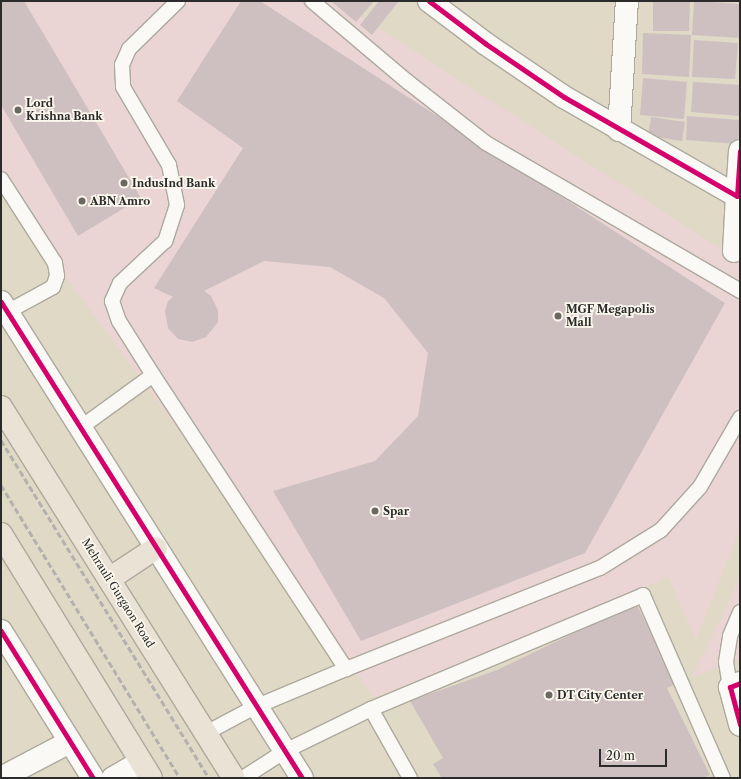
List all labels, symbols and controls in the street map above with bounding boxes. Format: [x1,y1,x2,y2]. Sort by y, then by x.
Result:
place label: Lord Krishna Bank [26,97,103,123]
marker: Lord Krishna Bank [13,105,23,115]
place label: IndusInd Bank [132,176,215,190]
marker: IndusInd Bank [119,178,129,188]
place label: ABN Amro [90,194,151,208]
marker: ABN Amro [77,196,87,206]
place label: MGF Megapolis Mall [566,303,655,329]
marker: MGF Megapolis Mall [553,311,563,321]
place label: Spar [383,504,409,518]
marker: Spar [370,506,380,516]
street label: Mehrauli Gurgaon Road [79,536,157,650]
place label: DT City Center [557,688,644,702]
marker: DT City Center [544,690,554,700]
scale bar [601,741,669,767]
text: 20 m [606,748,635,763]

